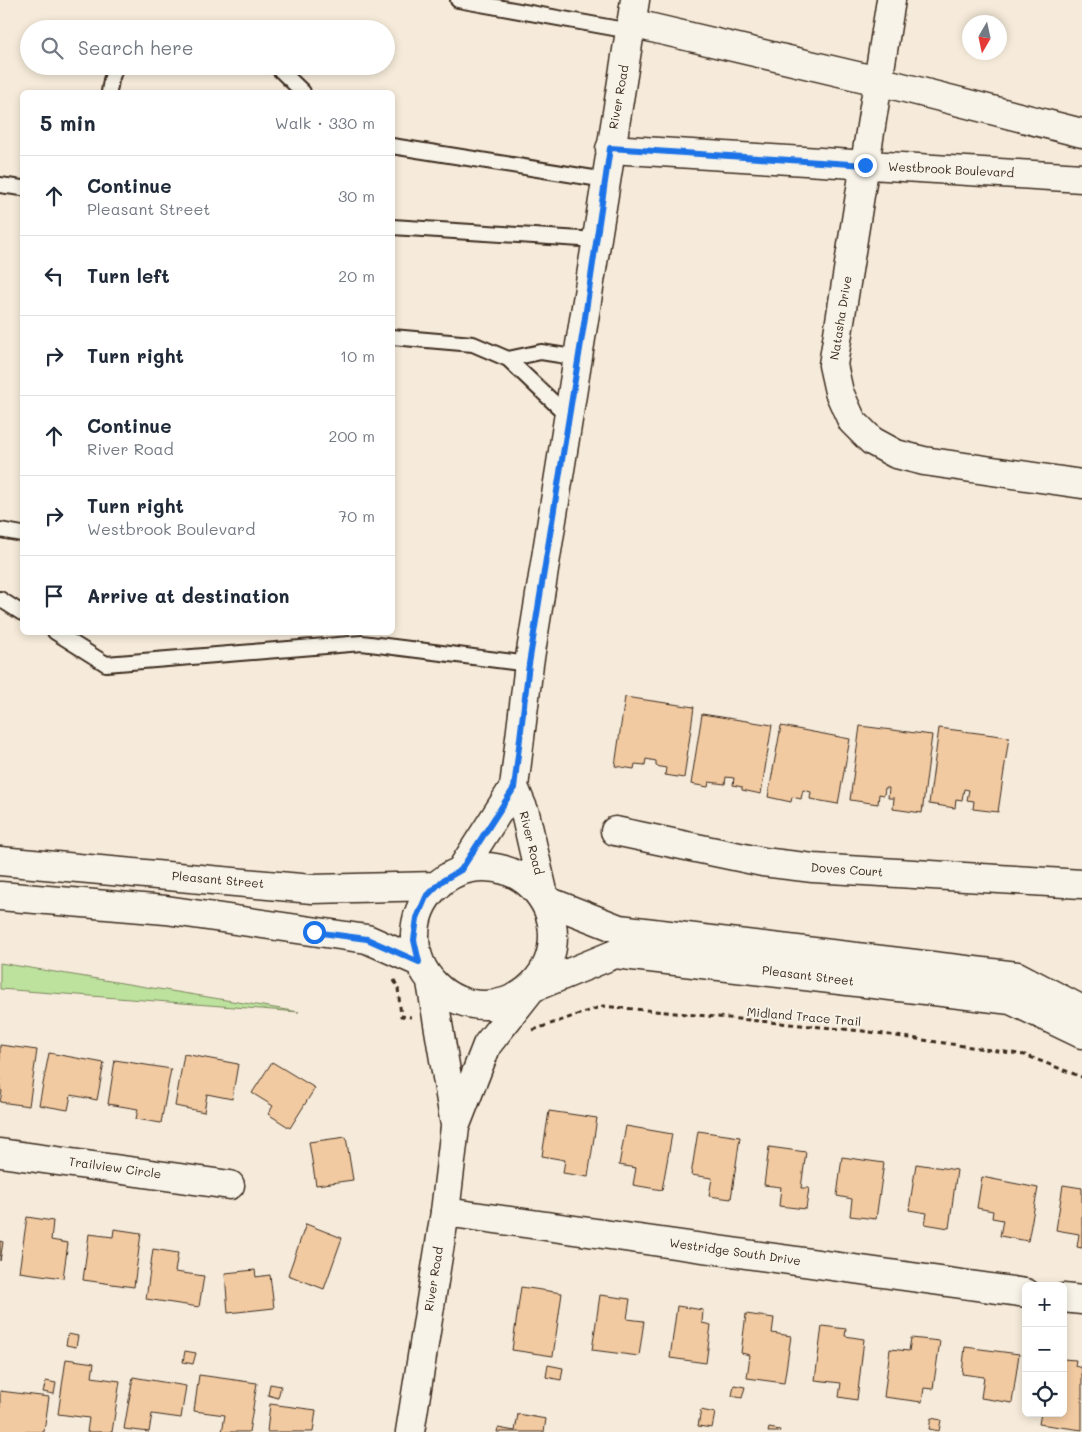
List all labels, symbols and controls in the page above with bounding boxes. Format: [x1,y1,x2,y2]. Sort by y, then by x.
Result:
north arrow [962,15,1007,60]
search box [20,20,395,75]
icon: search [38,34,66,62]
text: Search here [78,35,194,60]
street label: River Road [605,63,632,130]
text: 5 min [40,109,96,136]
text: Walk · 330 m [275,112,375,133]
route end [854,154,877,177]
street label: Westbrook Boulevard [888,158,1015,180]
text: Continue [87,173,172,198]
icon: ahead [40,182,68,210]
text: 30 m [338,185,375,206]
text: Pleasant Street [87,198,210,219]
icon: left [40,262,68,290]
text: Turn left [87,263,170,288]
text: 20 m [338,265,375,286]
street label: Natasha Drive [825,275,855,361]
icon: right [40,342,68,370]
text: Turn right [87,343,184,368]
text: 10 m [340,345,375,366]
text: Continue [87,413,172,438]
icon: ahead [40,422,68,450]
text: 200 m [328,425,375,446]
text: River Road [87,438,174,459]
text: Turn right [87,493,184,518]
icon: right [40,502,68,530]
text: 70 m [338,505,375,526]
text: Westbrook Boulevard [87,518,255,539]
icon: arrive [40,582,68,610]
text: Arrive at destination [87,583,290,608]
street label: River Road [516,809,548,877]
street label: Doves Court [810,858,884,880]
street label: Pleasant Street [171,867,265,891]
route start [303,921,326,944]
street label: Pleasant Street [761,961,855,989]
street label: Midland Trace Trail [746,1003,862,1029]
street label: Trailview Circle [68,1153,162,1181]
street label: Westridge South Drive [668,1234,802,1268]
street label: River Road [420,1245,446,1312]
map controls [1022,1282,1067,1417]
button: + [1022,1282,1067,1327]
button: − [1022,1327,1067,1372]
button: locate [1022,1372,1067,1417]

